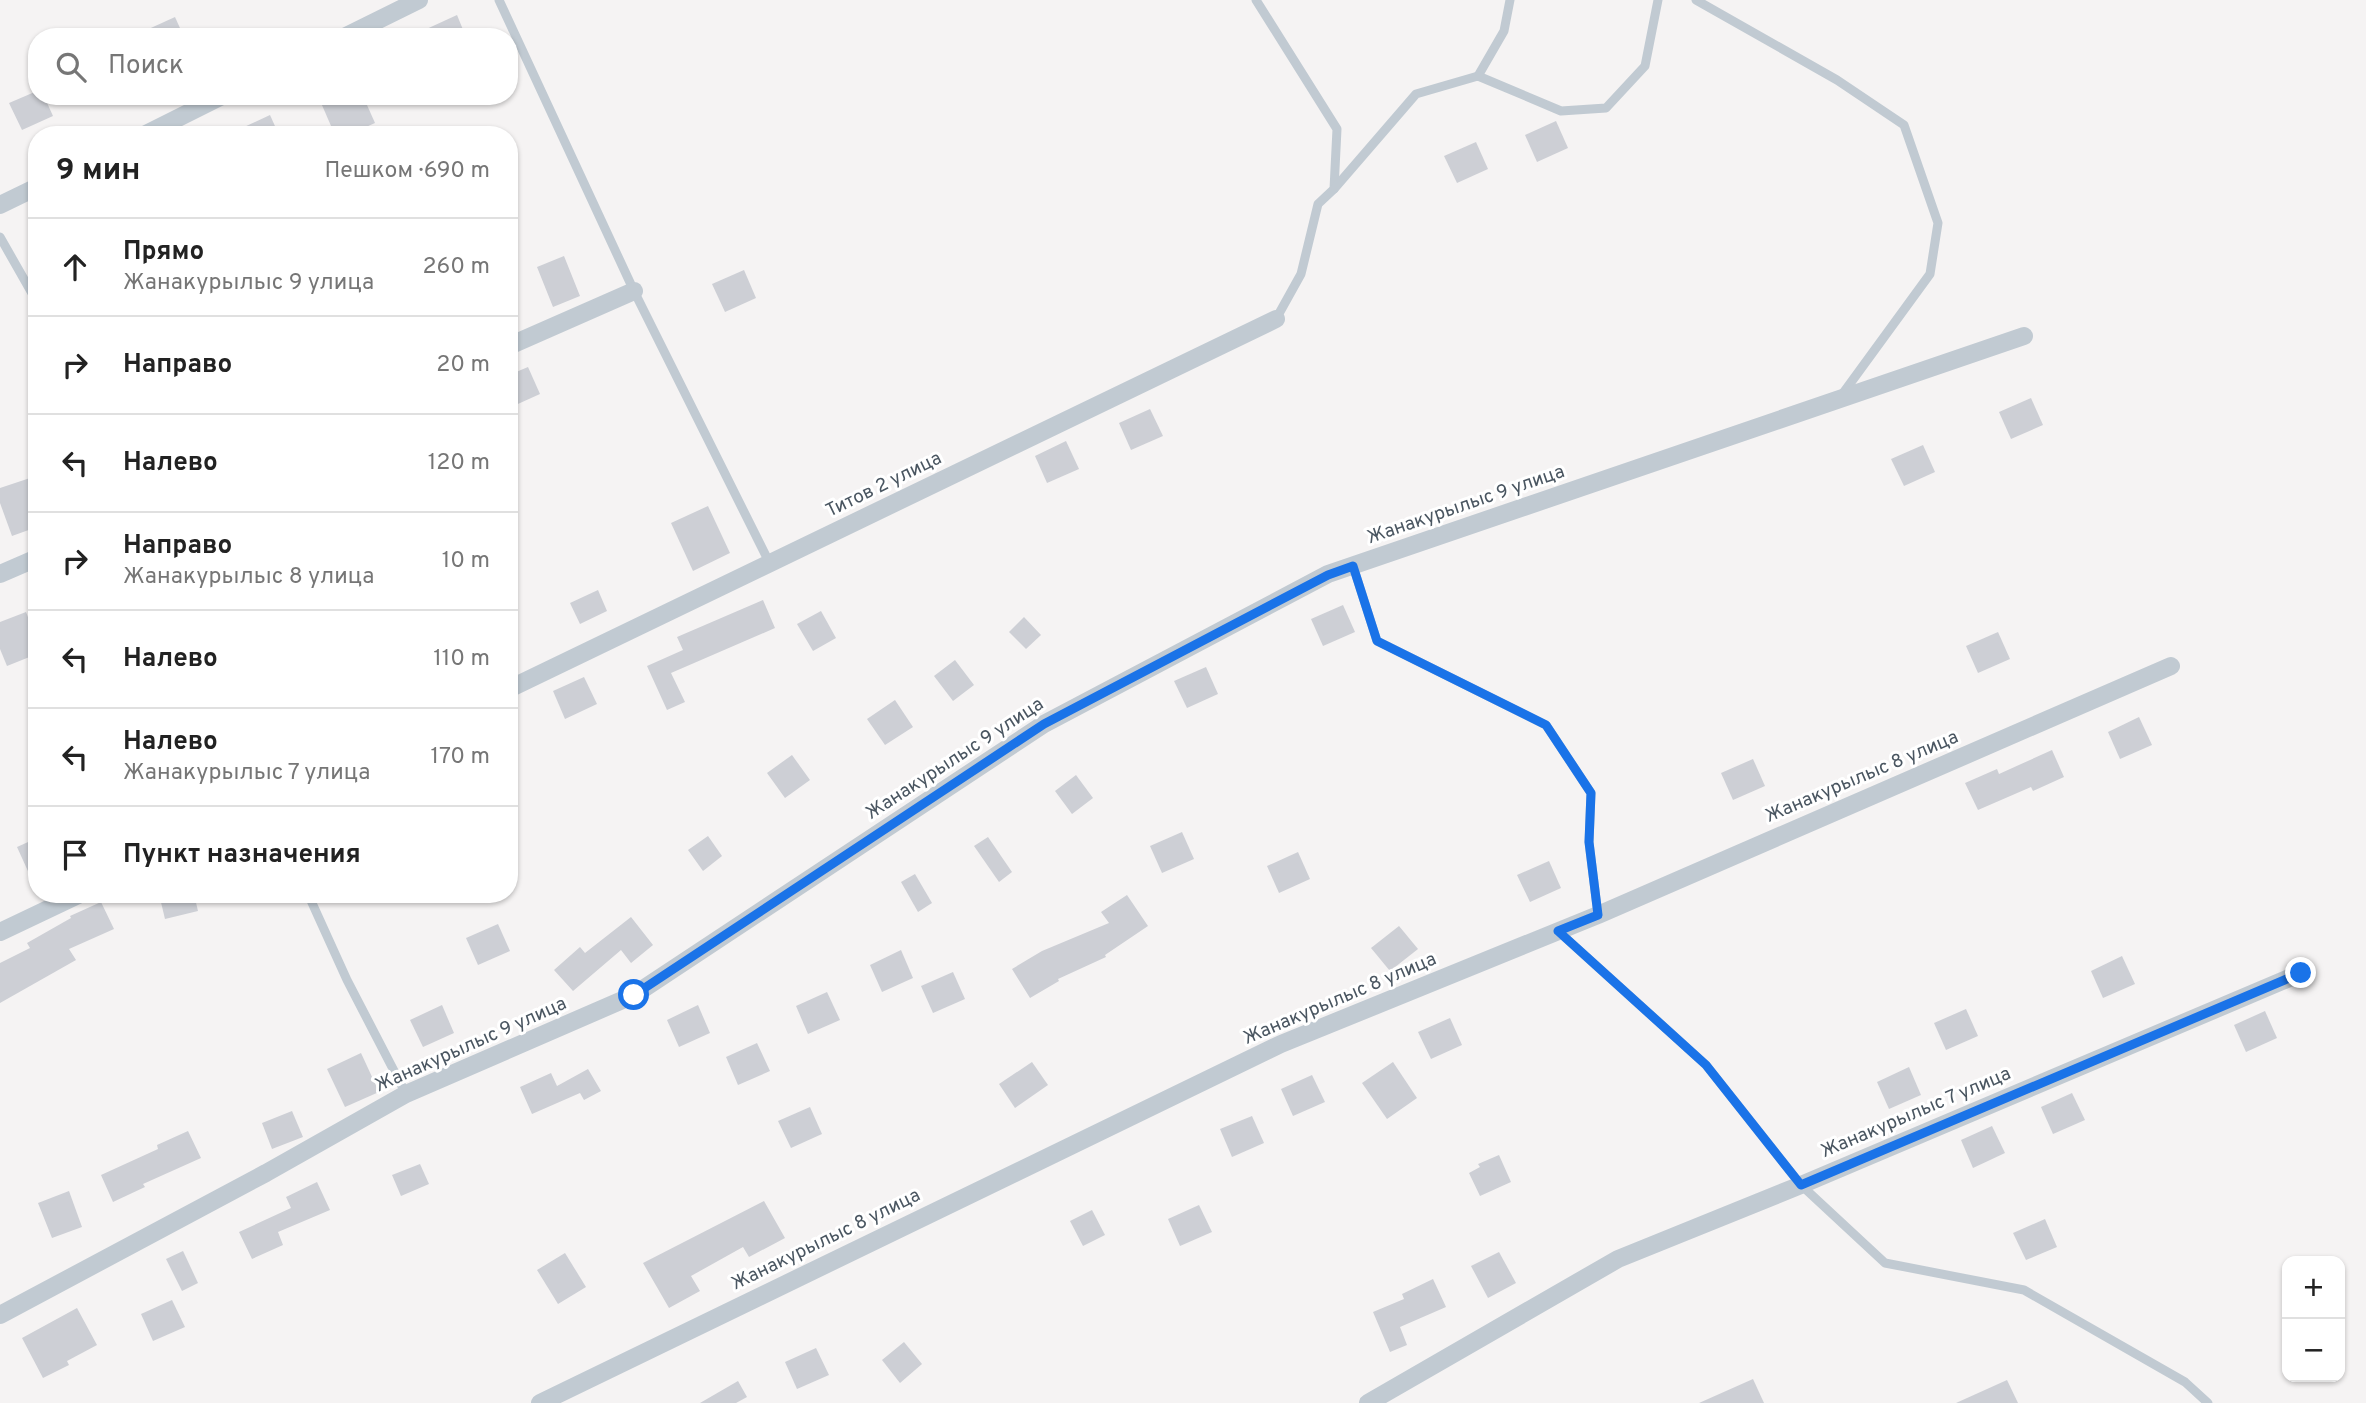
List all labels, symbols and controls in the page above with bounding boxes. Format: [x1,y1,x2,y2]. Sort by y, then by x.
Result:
search box [28,28,518,105]
icon: search [52,48,90,86]
text: Поиск [108,50,184,83]
text: 9 мин [56,153,140,190]
text: Пешком · 690 m [324,157,490,186]
text: Прямо [123,236,204,269]
icon: ahead [56,248,94,286]
text: 260 m [423,253,490,282]
text: Жанакурылыс 9 улица [123,269,374,298]
icon: right [56,346,94,384]
text: Направо [123,349,232,382]
text: 20 m [436,351,490,380]
icon: left [56,444,94,482]
text: Налево [123,447,218,480]
street label: Титов 2 улица [822,447,946,523]
text: 120 m [428,449,490,478]
street label: Жанакурылыс 9 улица [1364,460,1568,550]
text: Направо [123,530,232,563]
icon: right [56,542,94,580]
text: 10 m [442,547,490,576]
text: Жанакурылыс 8 улица [123,563,374,592]
icon: left [56,640,94,678]
text: Налево [123,643,218,676]
text: 110 m [433,645,490,674]
street label: Жанакурылыс 9 улица [862,692,1048,826]
street label: Жанакурылыс 8 улица [1762,725,1962,829]
text: Налево [123,726,218,759]
icon: left [56,738,94,776]
text: 170 m [431,743,490,772]
text: Жанакурылыс 7 улица [123,759,370,788]
icon: arrive [56,836,94,874]
text: Пункт назначения [123,839,361,872]
street label: Жанакурылыс 8 улица [1240,947,1440,1051]
route end [2285,957,2316,988]
route start [618,979,649,1010]
street label: Жанакурылыс 9 улица [371,992,571,1098]
street label: Жанакурылыс 7 улица [1817,1062,2015,1164]
street label: Жанакурылыс 8 улица [727,1184,925,1296]
map controls [2282,1256,2345,1382]
button: + [2282,1256,2345,1319]
button: − [2282,1319,2345,1382]

